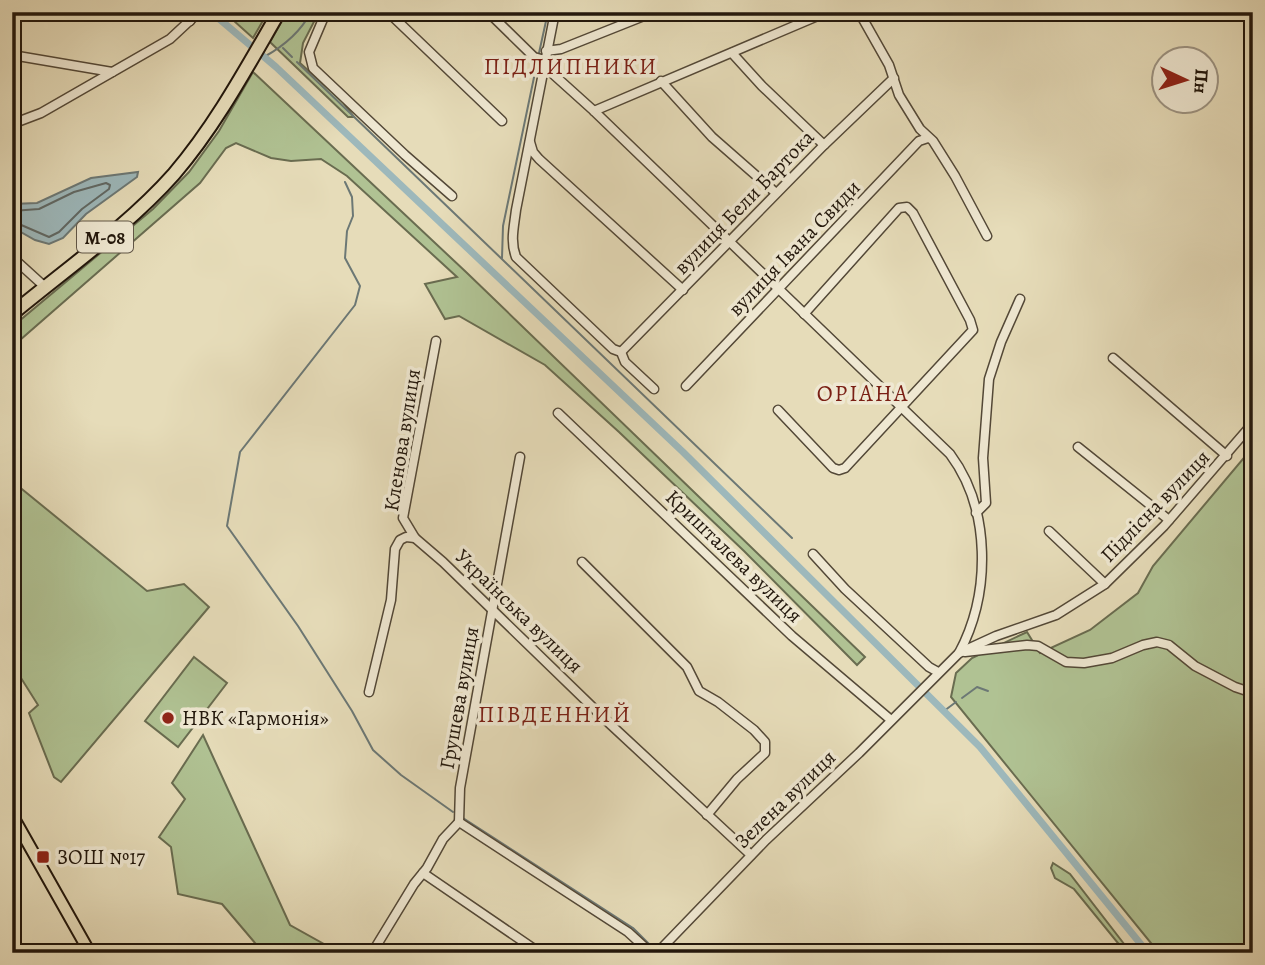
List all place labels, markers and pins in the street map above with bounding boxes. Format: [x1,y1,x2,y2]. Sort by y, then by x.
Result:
place label: НВК «Гармонія» [182,704,329,732]
marker: НВК «Гармонія» [160,710,176,726]
place label: ЗОШ №17 [57,843,145,871]
marker: ЗОШ №17 [35,849,51,865]

